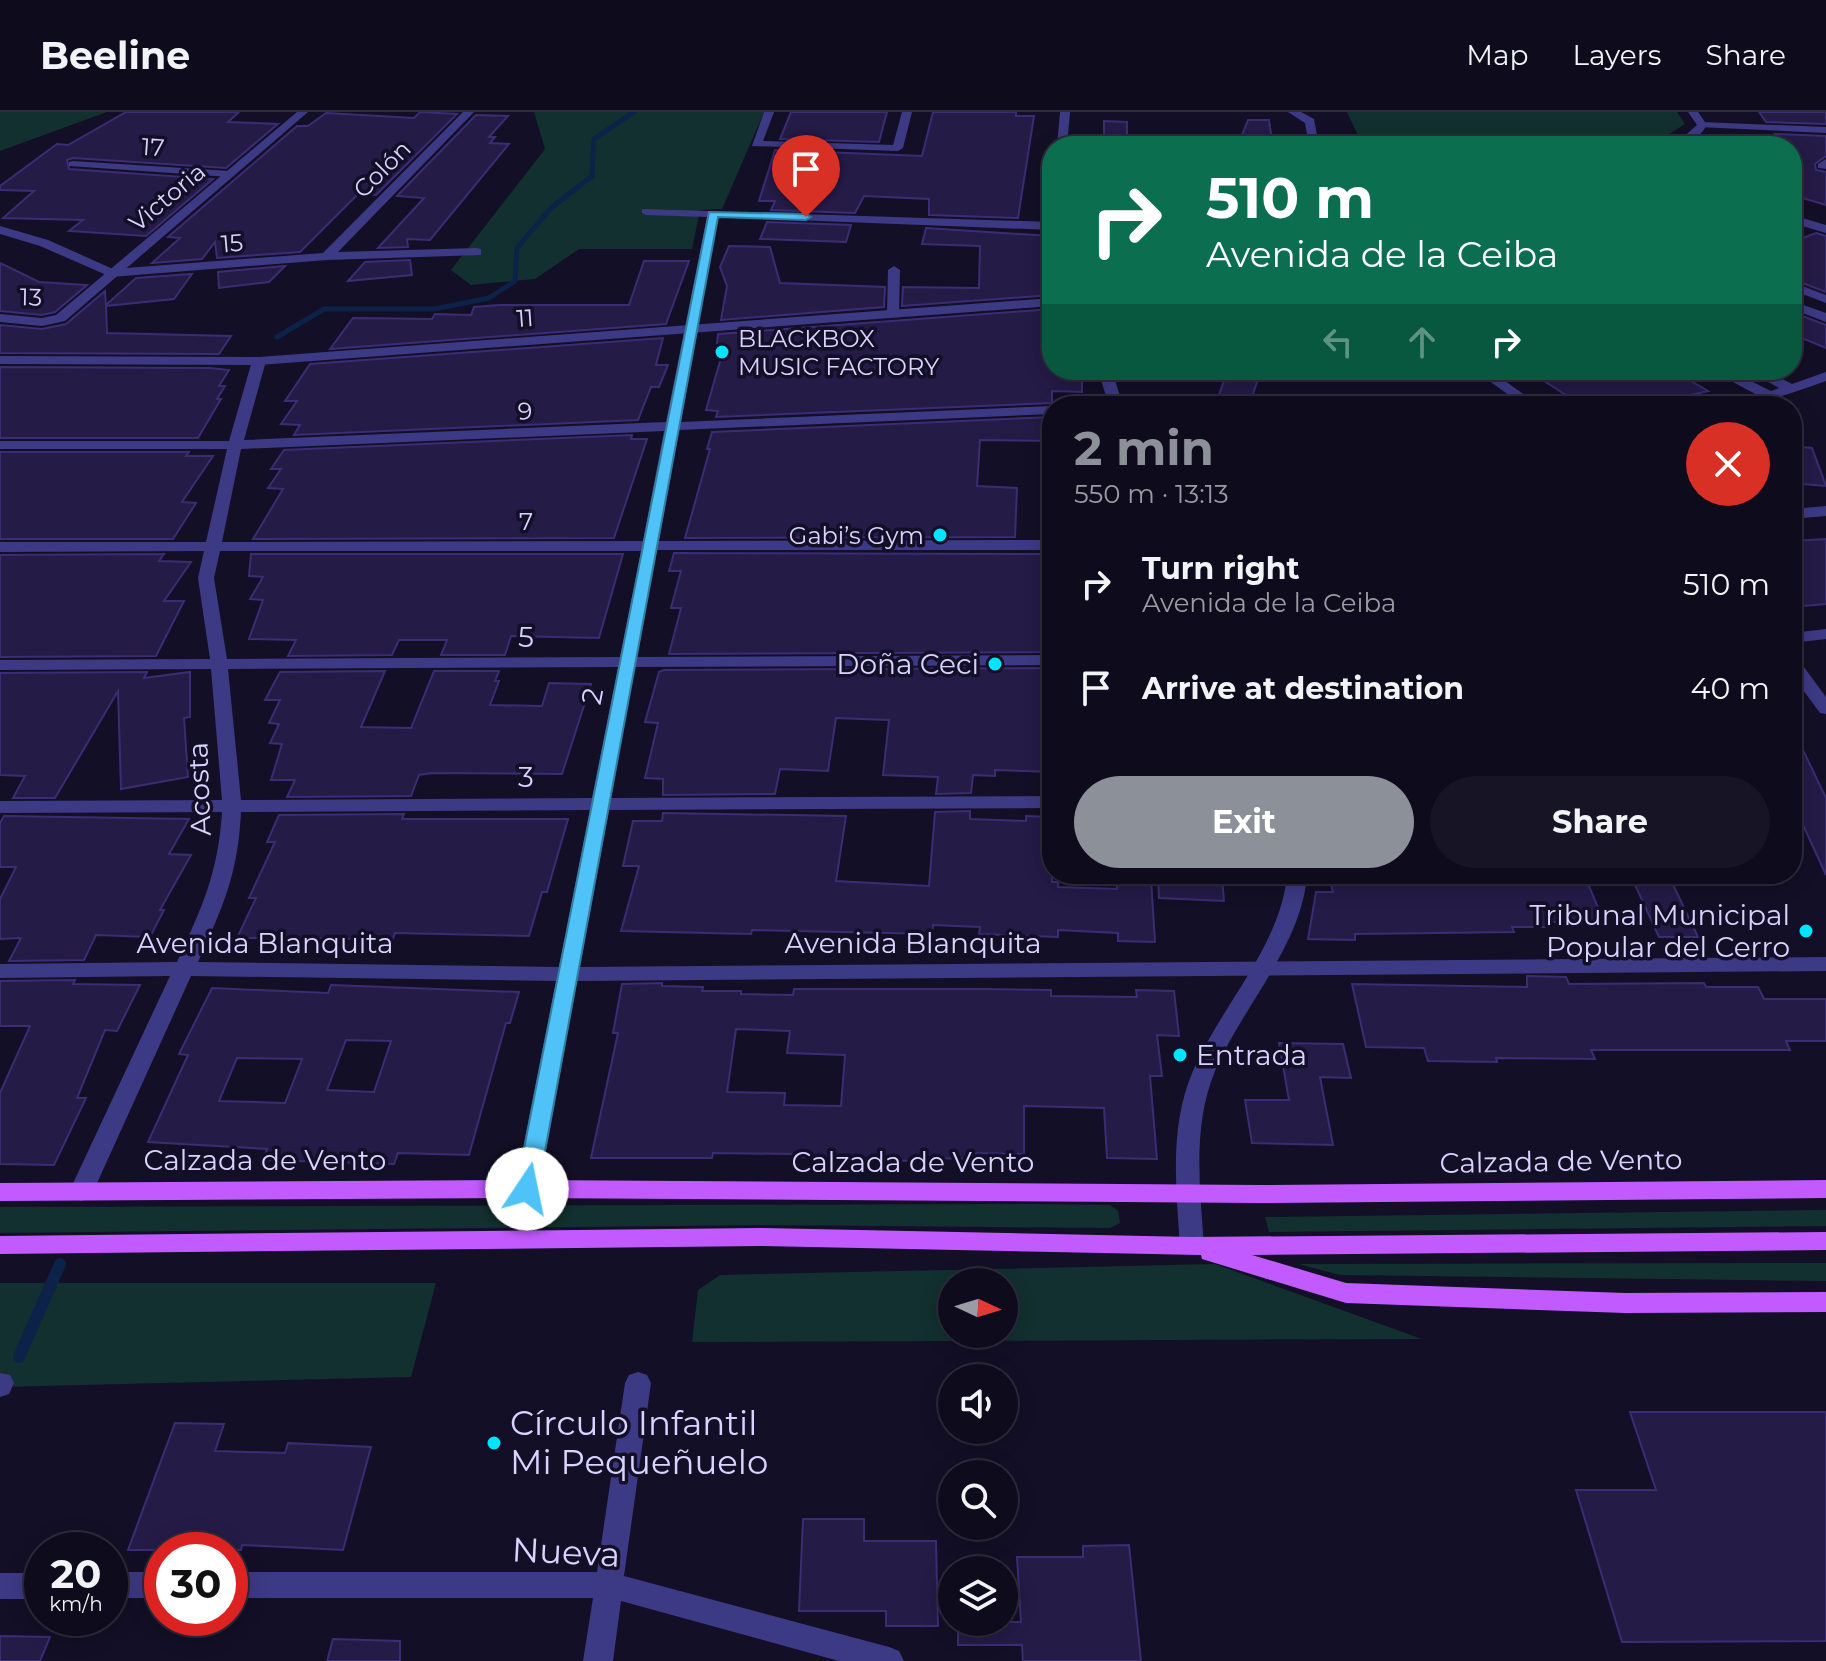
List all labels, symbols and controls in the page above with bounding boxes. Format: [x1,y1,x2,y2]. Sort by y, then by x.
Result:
text: Beeline [40,32,190,79]
text: Map [1466,38,1529,72]
text: Layers [1573,38,1662,72]
text: Share [1706,38,1786,72]
street label: 17 [141,132,165,162]
street label: Colón [347,134,417,204]
pin [772,135,840,217]
icon: arrive [784,147,828,191]
street label: Victoria [123,157,211,237]
text: 510 m [1206,164,1374,232]
icon: right [1074,168,1178,272]
street label: 15 [220,228,244,258]
text: Avenida de la Ceiba [1206,232,1558,276]
street label: 13 [20,282,42,312]
street label: 11 [515,303,535,333]
icon: left [1316,320,1360,364]
icon: ahead [1400,320,1444,364]
icon: right [1484,320,1528,364]
place label: BLACKBOX MUSIC FACTORY [738,324,940,381]
marker: BLACKBOX MUSIC FACTORY [713,343,731,361]
street label: 9 [517,396,533,426]
text: 2 min [1074,419,1214,477]
button: close [1686,422,1770,506]
text: 550 m · 13:13 [1074,478,1229,510]
street label: 7 [519,507,533,536]
place label: Gabi’s Gym [789,521,924,550]
marker: Gabi’s Gym [931,526,949,544]
text: Turn right [1142,550,1299,587]
icon: right [1074,562,1118,606]
text: 510 m [1683,566,1770,603]
text: Avenida de la Ceiba [1142,587,1396,619]
street label: 5 [518,620,534,654]
place label: Doña Ceci [836,647,979,681]
marker: Doña Ceci [986,655,1004,673]
icon: arrive [1074,666,1118,710]
text: Arrive at destination [1142,670,1464,707]
text: 40 m [1691,670,1770,707]
street label: 2 [574,685,610,707]
street label: Acosta [180,741,218,837]
street label: 3 [518,760,534,794]
button: Exit [1074,776,1414,868]
button: Share [1430,776,1770,868]
place label: Tribunal Municipal Popular del Cerro [1530,898,1790,964]
marker: Tribunal Municipal Popular del Cerro [1797,922,1815,940]
street label: Avenida Blanquita [137,926,393,960]
street label: Avenida Blanquita [785,926,1041,960]
place label: Entrada [1196,1038,1307,1072]
marker: Entrada [1171,1046,1189,1064]
street label: Calzada de Vento [1439,1142,1683,1180]
street label: Calzada de Vento [144,1143,386,1177]
street label: Calzada de Vento [792,1145,1034,1179]
position arrow [485,1147,569,1231]
north arrow [938,1268,1018,1348]
map controls [938,1268,1018,1636]
button: sound [938,1364,1018,1444]
place label: Círculo Infantil Mi Pequeñuelo [510,1402,768,1483]
marker: Círculo Infantil Mi Pequeñuelo [485,1434,503,1452]
button: search [938,1460,1018,1540]
street label: Nueva [511,1528,621,1576]
speed limit sign: 30 [144,1532,248,1636]
text: 20 [51,1549,101,1598]
button: layers [938,1556,1018,1636]
text: km/h [49,1592,103,1616]

